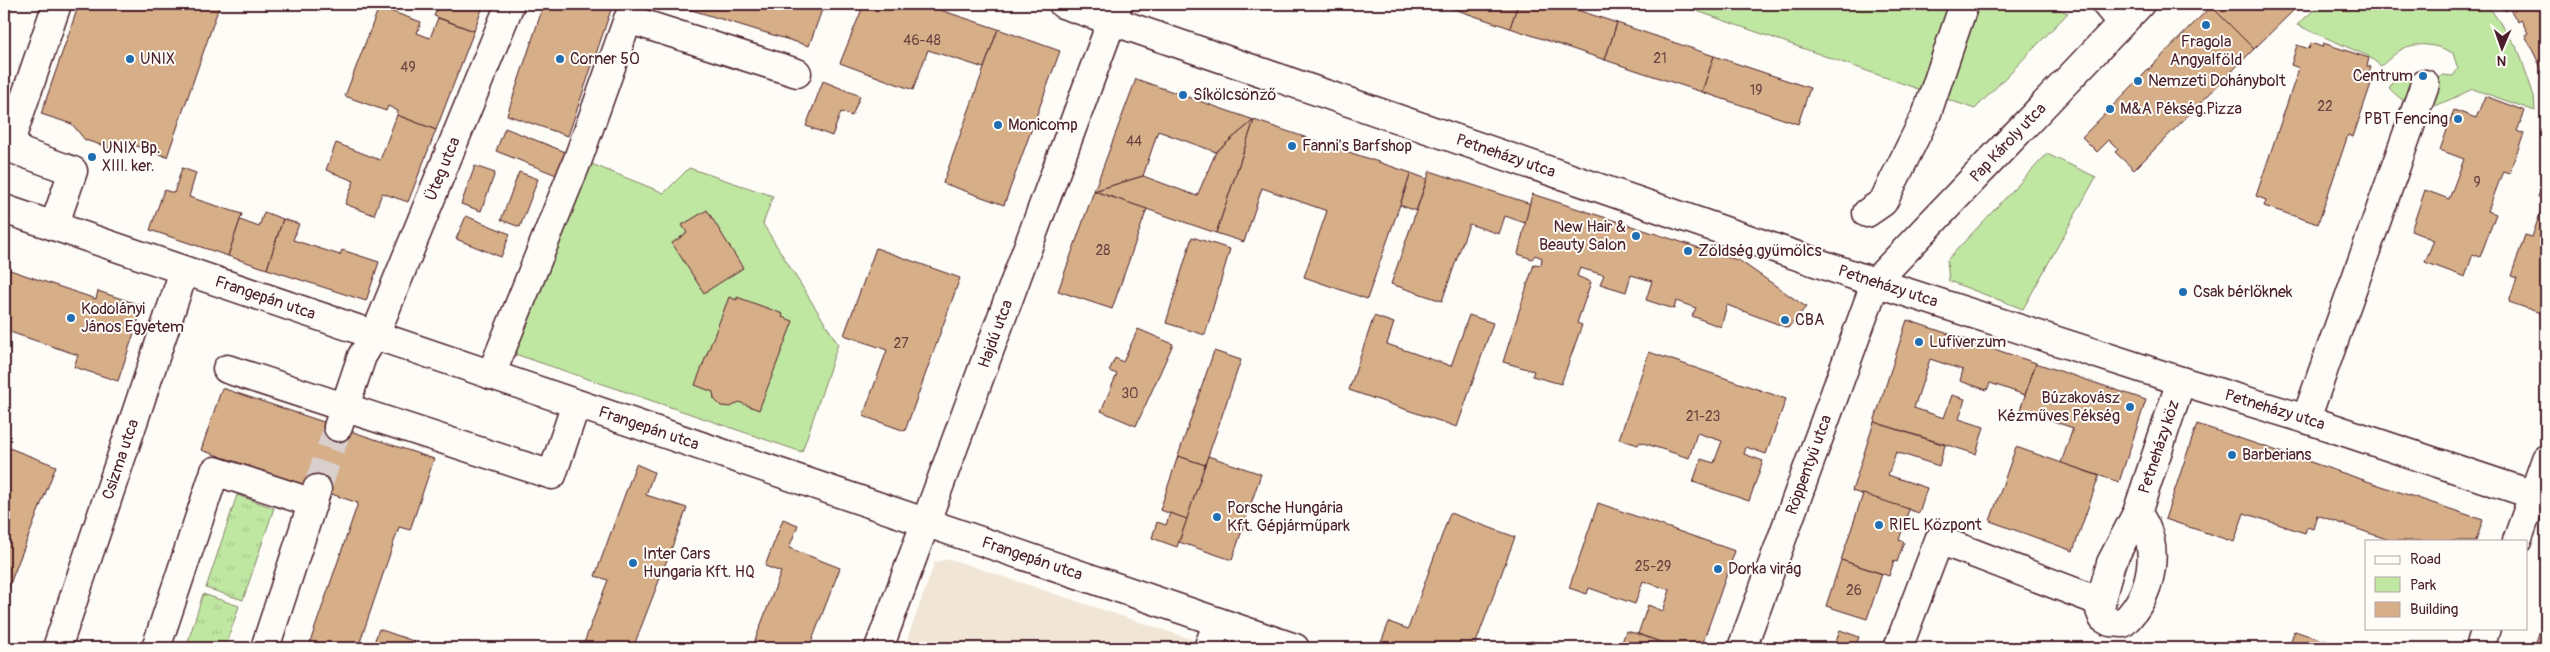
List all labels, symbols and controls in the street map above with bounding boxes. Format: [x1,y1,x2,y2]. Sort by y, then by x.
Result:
marker: Fragola Angyalföld [2200,19,2212,31]
north arrow [2478,22,2528,72]
house number: 46-48 [903,32,941,49]
place label: Fragola Angyalföld [2170,32,2242,70]
place label: UNIX [140,49,175,69]
place label: Corner 50 [570,49,640,69]
house number: 21 [1653,50,1667,67]
text: N [2497,52,2507,69]
marker: UNIX [124,53,136,65]
marker: Corner 50 [554,53,566,65]
house number: 49 [400,59,416,76]
place label: Centrum [2353,66,2413,86]
marker: Centrum [2417,70,2429,82]
place label: Nemzeti Dohánybolt [2148,71,2286,91]
marker: Nemzeti Dohánybolt [2132,75,2144,87]
house number: 19 [1750,82,1762,99]
place label: Síkölcsönző [1193,85,1276,105]
marker: Síkölcsönző [1177,89,1189,101]
house number: 22 [2317,98,2333,115]
street label: Pap Károly utca [1966,99,2050,186]
place label: M&A Pékség.Pizza [2120,99,2242,119]
marker: M&A Pékség.Pizza [2104,103,2116,115]
place label: PBT Fencing [2364,109,2448,129]
marker: PBT Fencing [2452,113,2464,125]
place label: Monicomp [1008,115,1078,135]
marker: Monicomp [992,119,1004,131]
street label: Petneházy utca [1453,130,1558,182]
house number: 44 [1126,133,1142,150]
street label: Üteg utca [421,134,465,204]
place label: Fanni's Barfshop [1302,136,1412,156]
place label: UNIX Bp. XIII. ker. [102,138,161,176]
marker: Fanni's Barfshop [1286,140,1298,152]
marker: UNIX Bp. XIII. ker. [86,151,98,163]
house number: 9 [2473,174,2481,191]
place label: New Hair & Beauty Salon [1539,217,1626,255]
marker: New Hair & Beauty Salon [1630,230,1642,242]
place label: Zöldség gyümölcs [1698,241,1822,261]
house number: 28 [1096,242,1110,259]
marker: Zöldség gyümölcs [1682,245,1694,257]
street label: Petneházy utca [1835,261,1941,312]
street label: Frangepán utca [212,271,318,324]
place label: Csak bérlőknek [2193,282,2293,302]
marker: Csak bérlőknek [2177,286,2189,298]
street label: Hajdú utca [974,297,1017,371]
place label: Kodolányi János Egyetem [81,299,184,337]
place label: CBA [1795,310,1824,330]
marker: Kodolányi János Egyetem [65,312,77,324]
marker: CBA [1779,314,1791,326]
place label: Lufiverzum [1929,332,2006,352]
house number: 27 [893,335,909,352]
marker: Lufiverzum [1913,336,1925,348]
house number: 30 [1121,385,1139,402]
street label: Petneházy utca [2222,385,2328,435]
place label: Búzakovász Kézműves Pékség [1998,388,2120,426]
street label: Petneházy köz [2134,398,2184,496]
marker: Búzakovász Kézműves Pékség [2124,401,2136,413]
street label: Frangepán utca [596,402,702,455]
house number: 21-23 [1686,408,1720,425]
street label: Röppentyű utca [1782,412,1836,517]
street label: Csizma utca [98,417,143,502]
place label: Barberians [2242,445,2311,465]
marker: Barberians [2226,449,2238,461]
place label: Porsche Hungária Kft. Gépjárműpark [1227,498,1350,536]
marker: Porsche Hungária Kft. Gépjárműpark [1211,511,1223,523]
place label: RIEL Központ [1889,515,1982,535]
marker: RIEL Központ [1873,519,1885,531]
street label: Frangepán utca [979,532,1085,585]
legend [2365,540,2528,630]
place label: Inter Cars Hungaria Kft. HQ [643,544,755,582]
text: Road [2410,550,2441,569]
marker: Inter Cars Hungaria Kft. HQ [627,557,639,569]
house number: 25-29 [1635,558,1671,575]
place label: Dorka virág [1728,559,1801,579]
marker: Dorka virág [1712,563,1724,575]
text: Park [2410,576,2437,595]
house number: 26 [1846,582,1862,599]
text: Building [2410,600,2458,619]

